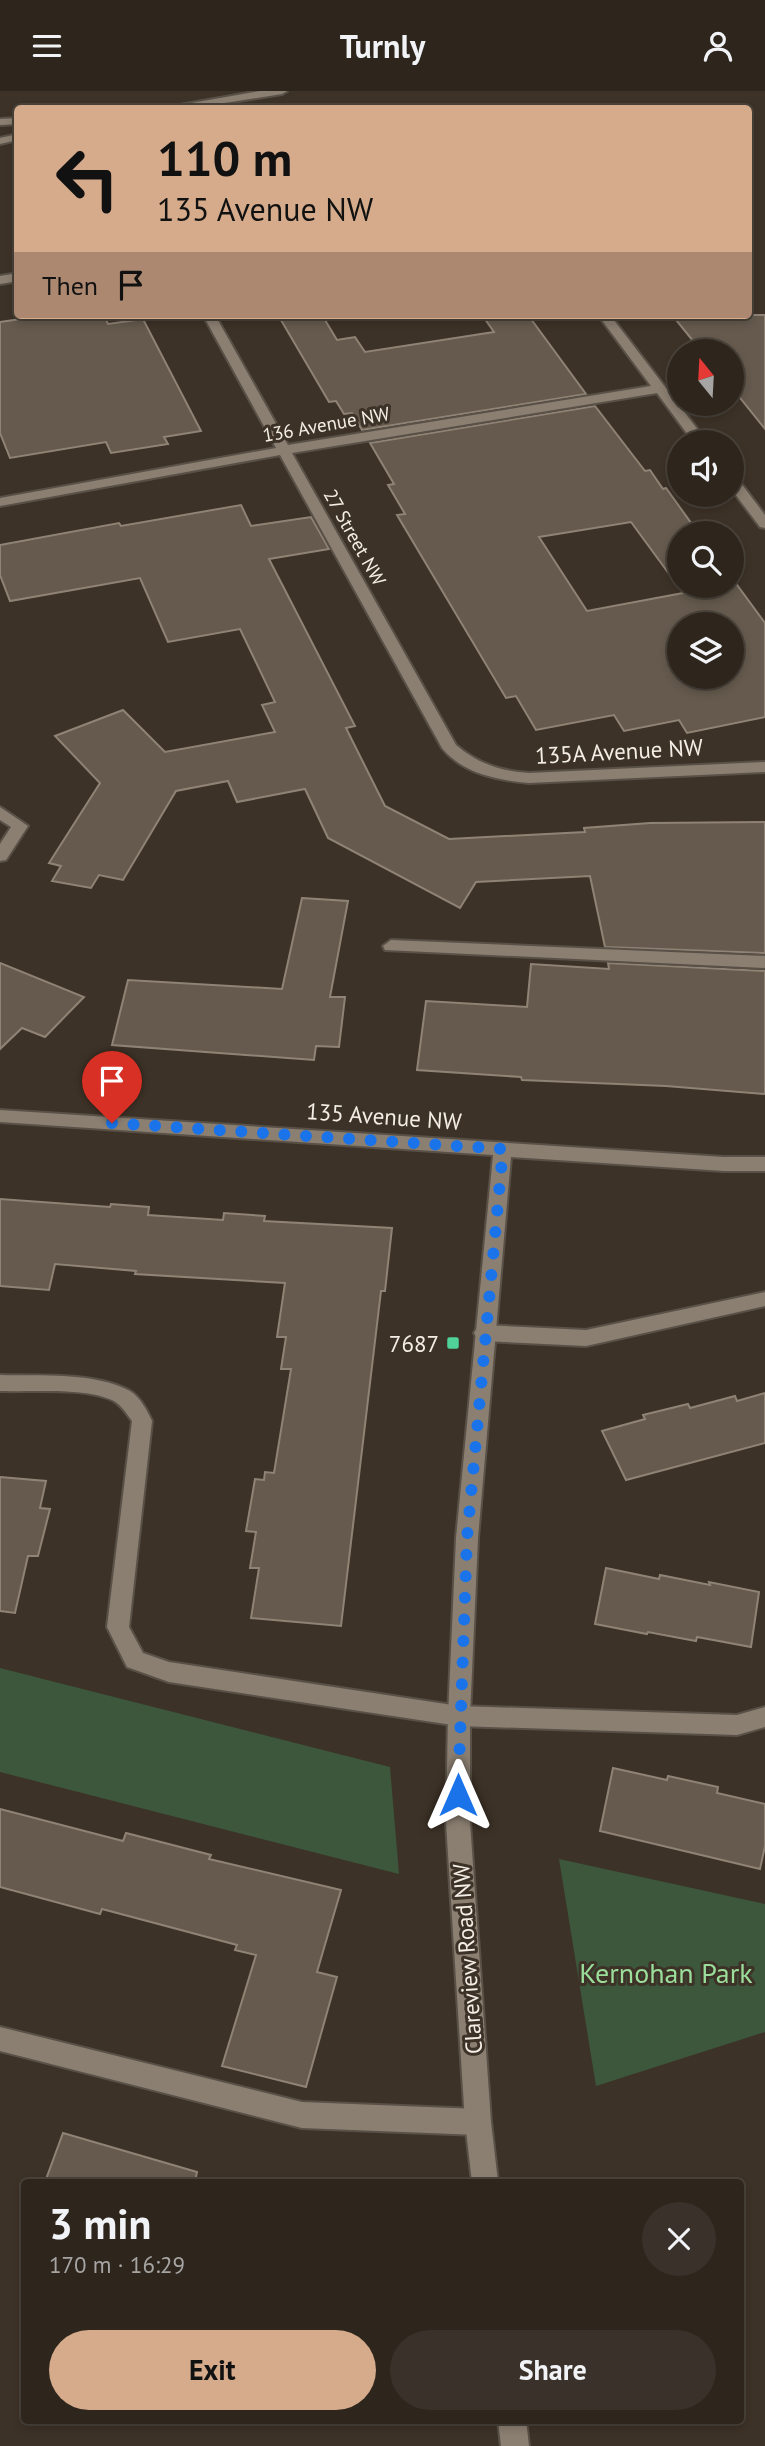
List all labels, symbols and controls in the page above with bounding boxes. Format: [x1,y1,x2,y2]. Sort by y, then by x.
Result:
text: Turnly [340,25,425,67]
icon: menu [28,27,66,65]
icon: person [699,27,737,65]
text: 110 m [157,126,292,190]
icon: left [42,133,133,224]
text: 135 Avenue NW [157,188,373,230]
icon: arrive [112,266,150,304]
text: Then [42,269,98,302]
north arrow [667,339,744,417]
map controls [667,339,744,689]
street label: 136 Avenue NW [261,401,392,447]
button: sound [667,430,744,507]
street label: 27 Street NW [319,484,392,590]
button: search [667,521,744,598]
button: layers [667,612,744,689]
street label: 135A Avenue NW [534,732,704,770]
pin [82,1051,142,1123]
icon: arrive [93,1062,131,1100]
street label: 135 Avenue NW [305,1096,463,1136]
place label: 7687 [389,1329,439,1358]
marker: 7687 [445,1335,461,1351]
position arrow [421,1758,495,1832]
street label: Clareview Road NW [446,1863,488,2055]
park label: Kernohan Park [579,1954,753,1991]
text: 3 min [49,2196,151,2251]
button: close [642,2202,716,2276]
text: 170 m · 16:29 [49,2250,185,2279]
button: Exit [49,2330,376,2410]
button: Share [390,2330,716,2410]

